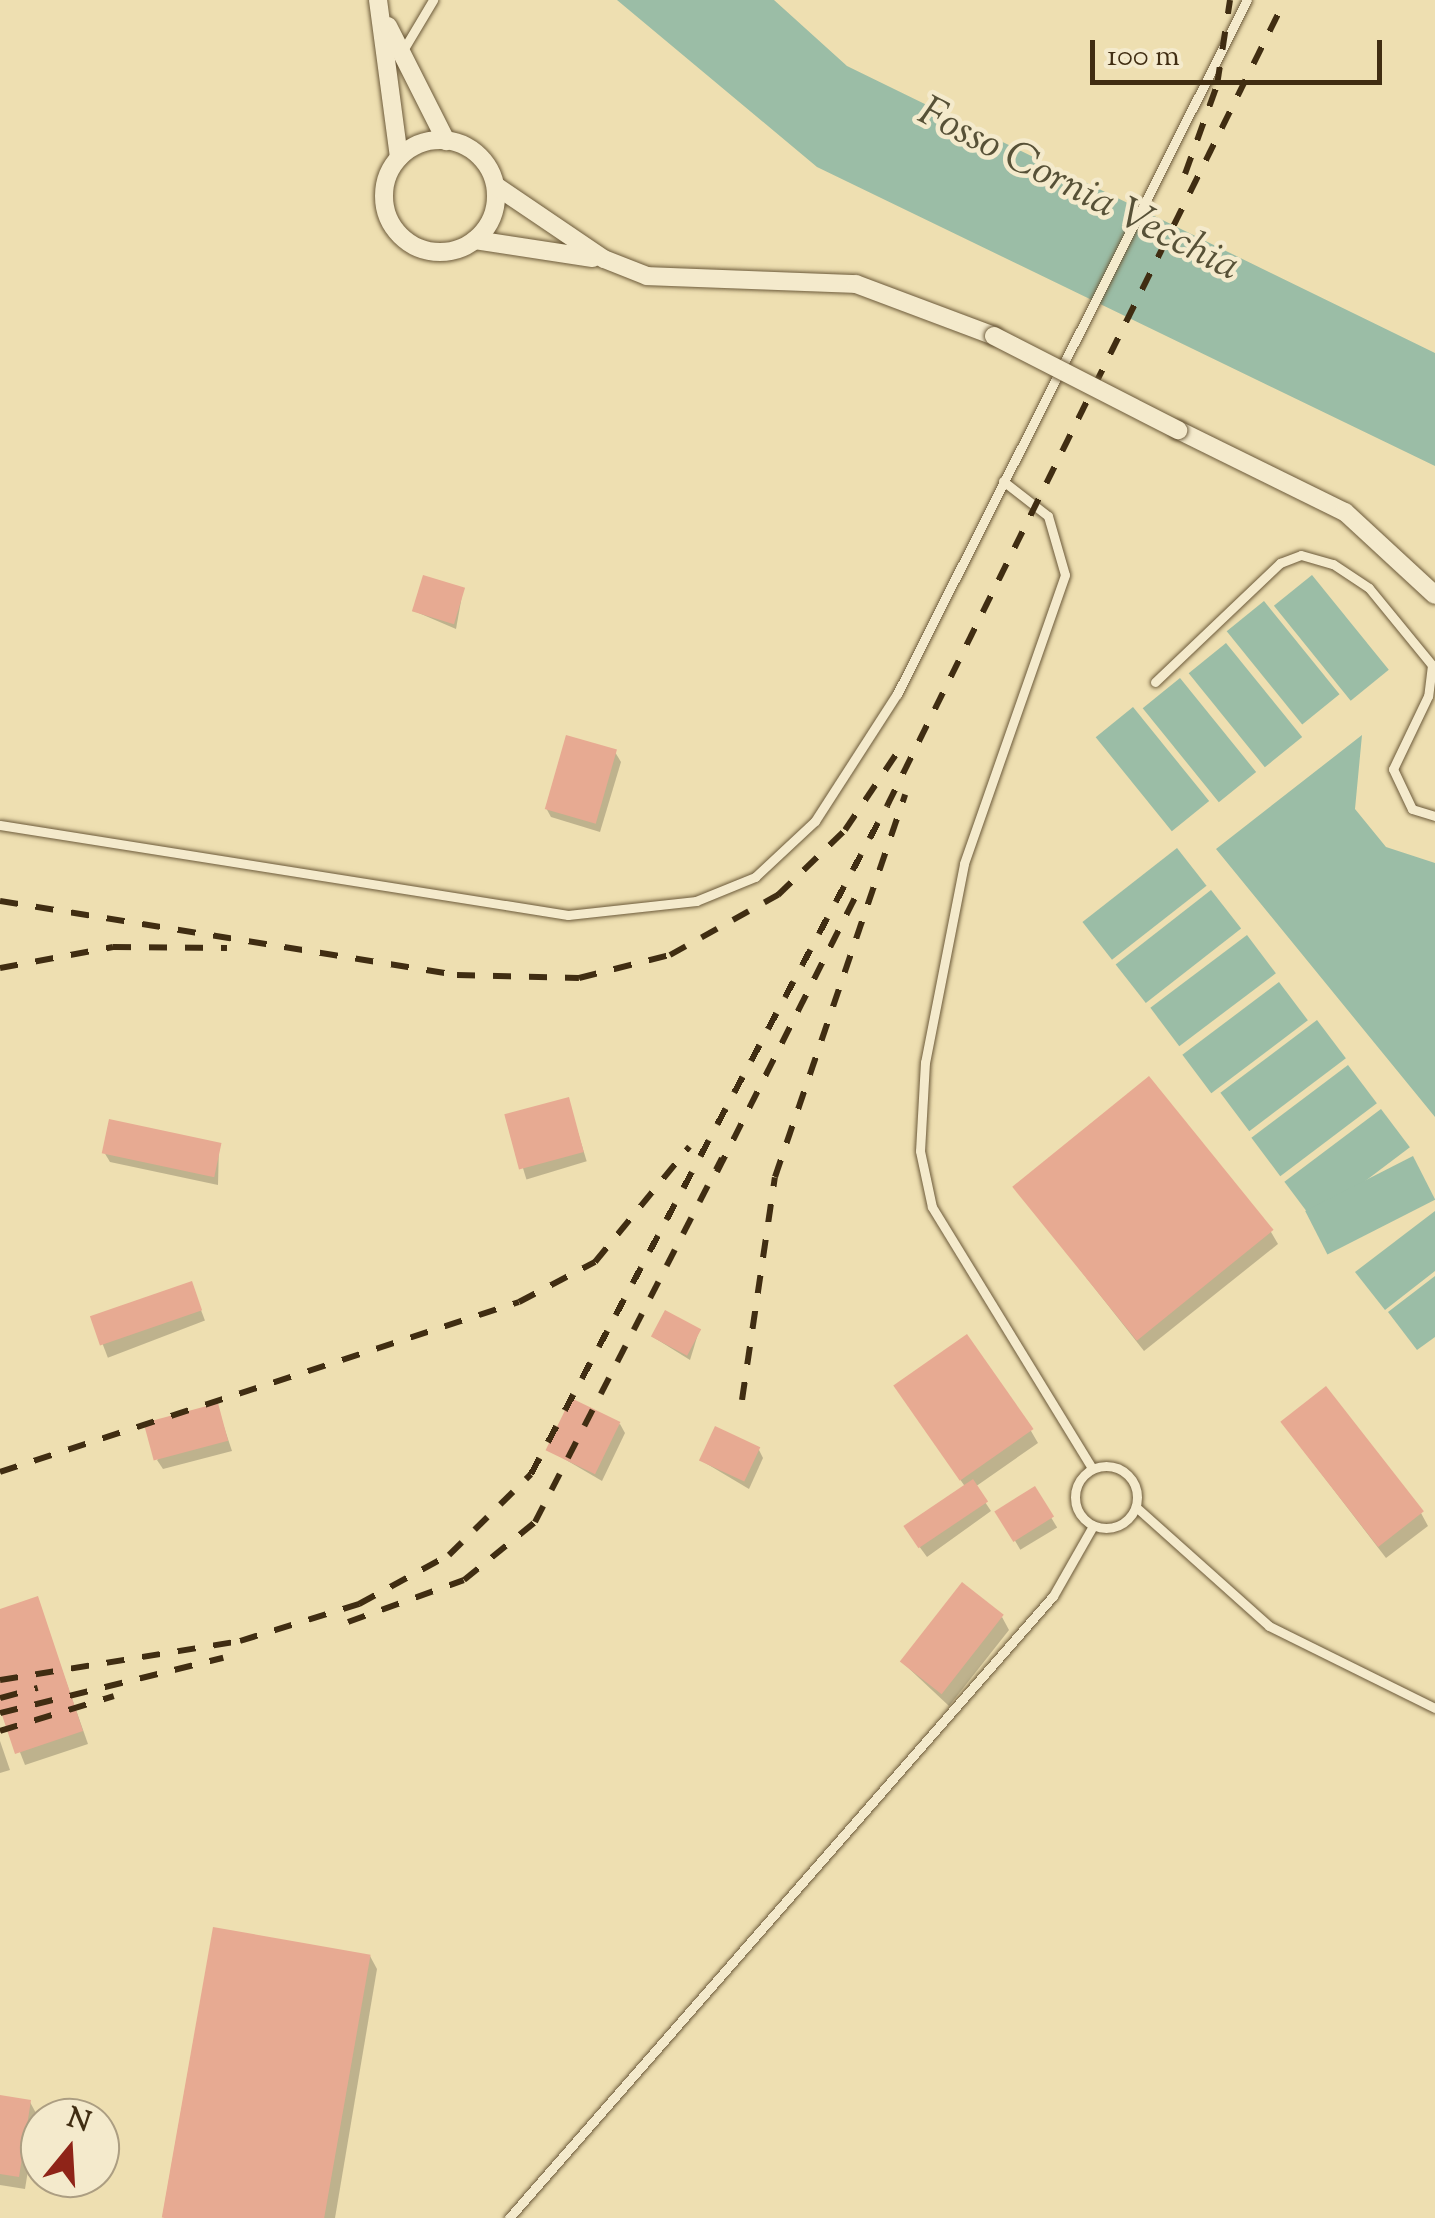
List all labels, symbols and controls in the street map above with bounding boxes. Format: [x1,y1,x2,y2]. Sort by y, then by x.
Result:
scale bar [1095,20,1388,82]
text: 100 m [1107,36,1180,79]
water label: Fosso Cornia Vecchia [909,88,1247,294]
north arrow [20,2098,120,2198]
text: N [62,2099,95,2144]

